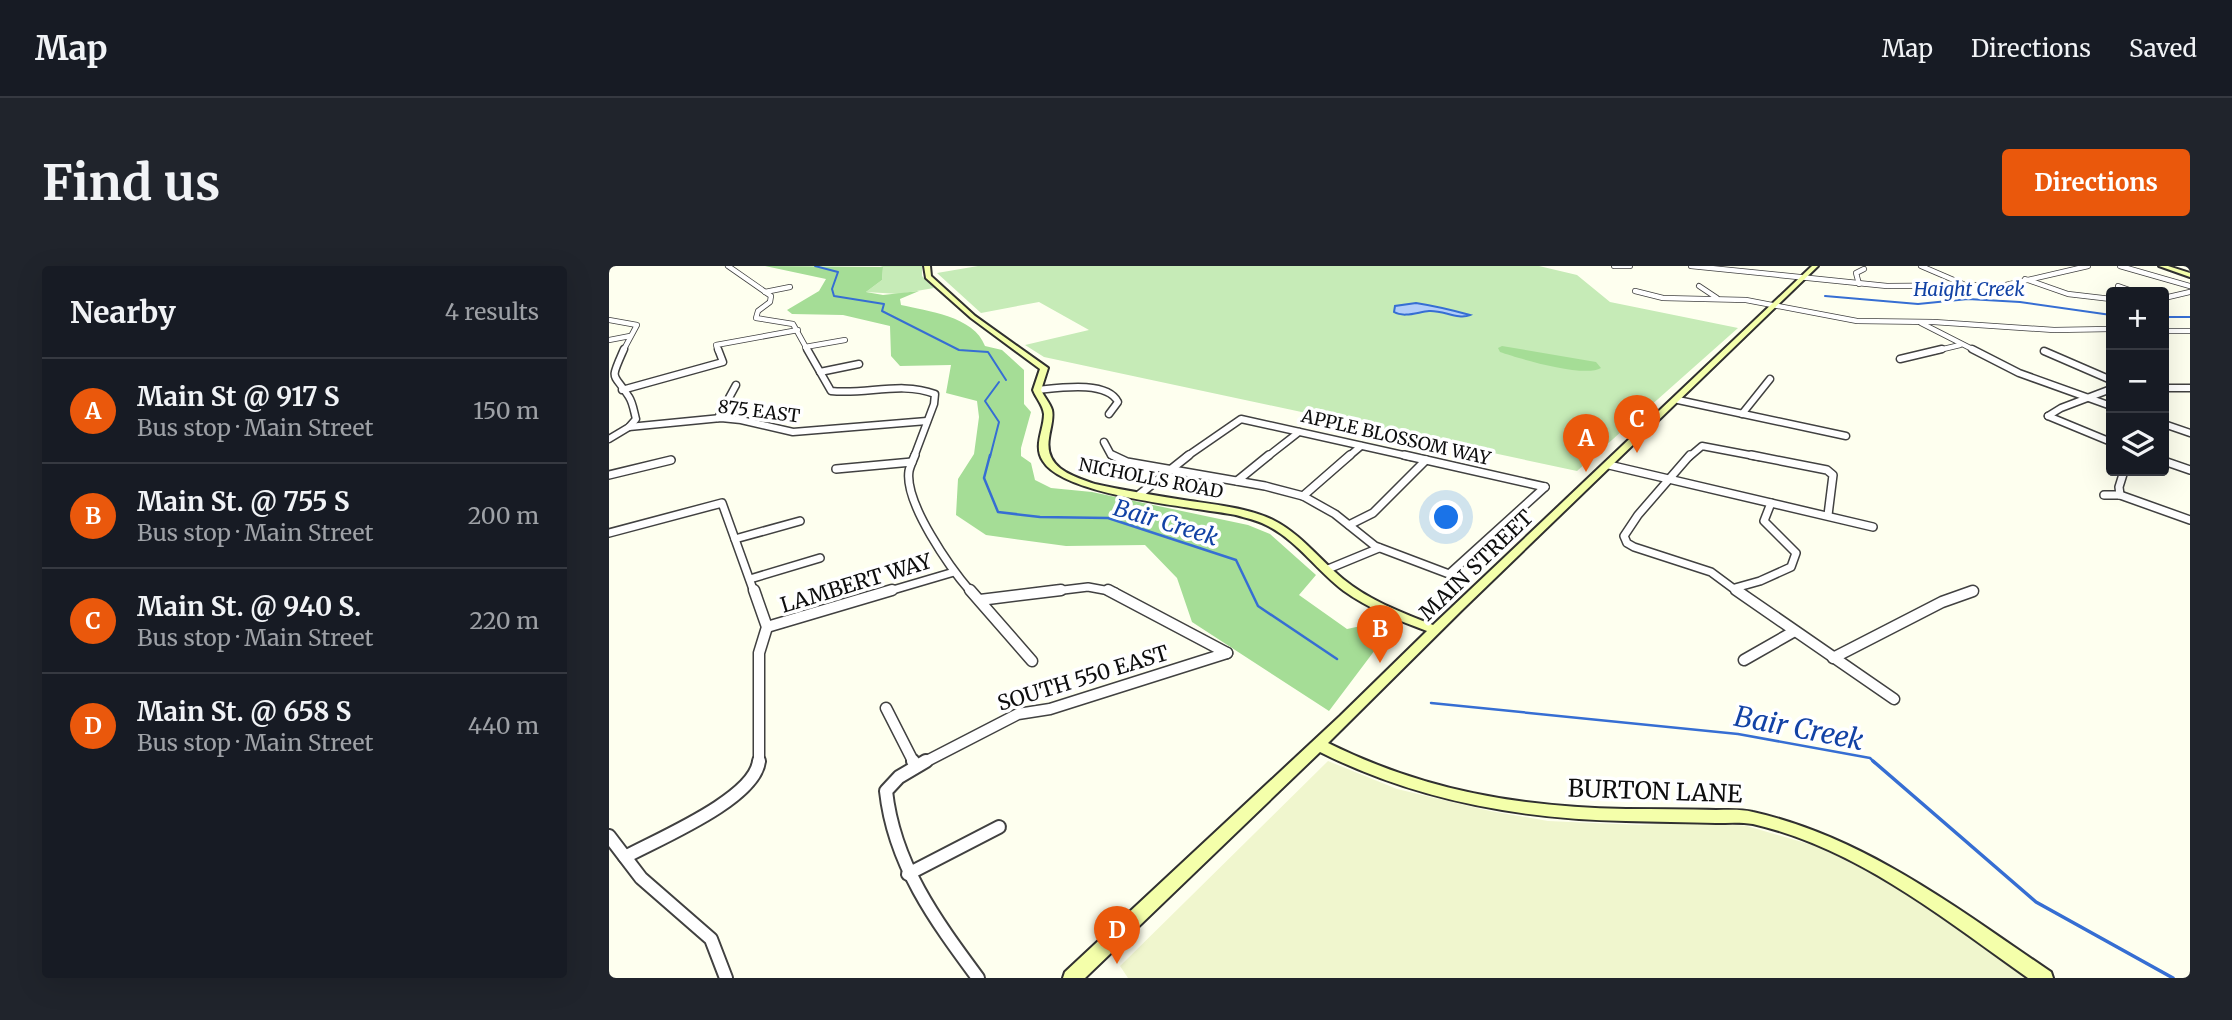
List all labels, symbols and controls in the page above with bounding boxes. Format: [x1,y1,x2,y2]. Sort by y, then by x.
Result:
text: Map [35,28,108,69]
text: Map [1882,33,1933,64]
text: Directions [1971,33,2091,64]
text: Saved [2129,33,2197,64]
button: Directions [2002,149,2190,216]
text: Find us [42,152,220,213]
water label: Haight Creek [1912,277,2025,301]
map controls [2106,287,2169,476]
button: + [2106,287,2169,350]
text: Nearby [70,293,176,331]
text: 4 results [445,297,539,326]
button: − [2106,350,2169,413]
text: Main St @ 917 S [137,380,339,413]
street label: 875 EAST [717,395,802,427]
pin: C [1614,395,1660,453]
text: A [85,396,101,425]
text: 150 m [473,396,539,425]
street label: APPLE BLOSSOM WAY [1298,404,1493,470]
text: Bus stop · Main Street [137,413,373,442]
button: layers [2106,413,2169,476]
pin: A [1563,414,1609,472]
street label: NICHOLLS ROAD [1077,453,1225,503]
text: Main St. @ 755 S [137,485,349,518]
water label: Bair Creek [1110,492,1222,552]
your location [1429,500,1463,534]
text: B [85,501,101,530]
text: 200 m [468,501,539,530]
street label: MAIN STREET [1413,504,1539,626]
text: Bus stop · Main Street [137,518,373,547]
street label: LAMBERT WAY [777,547,935,619]
text: Main St. @ 940 S. [137,590,361,623]
pin: B [1357,605,1403,663]
text: C [85,606,101,635]
text: 220 m [469,606,539,635]
text: Bus stop · Main Street [137,623,373,652]
street label: SOUTH 550 EAST [994,639,1172,717]
text: Main St. @ 658 S [137,695,351,728]
water label: Bair Creek [1731,698,1867,758]
text: D [84,711,102,740]
text: 440 m [468,711,539,740]
text: Bus stop · Main Street [137,728,373,757]
street label: BURTON LANE [1567,772,1743,810]
pin: D [1094,906,1140,964]

